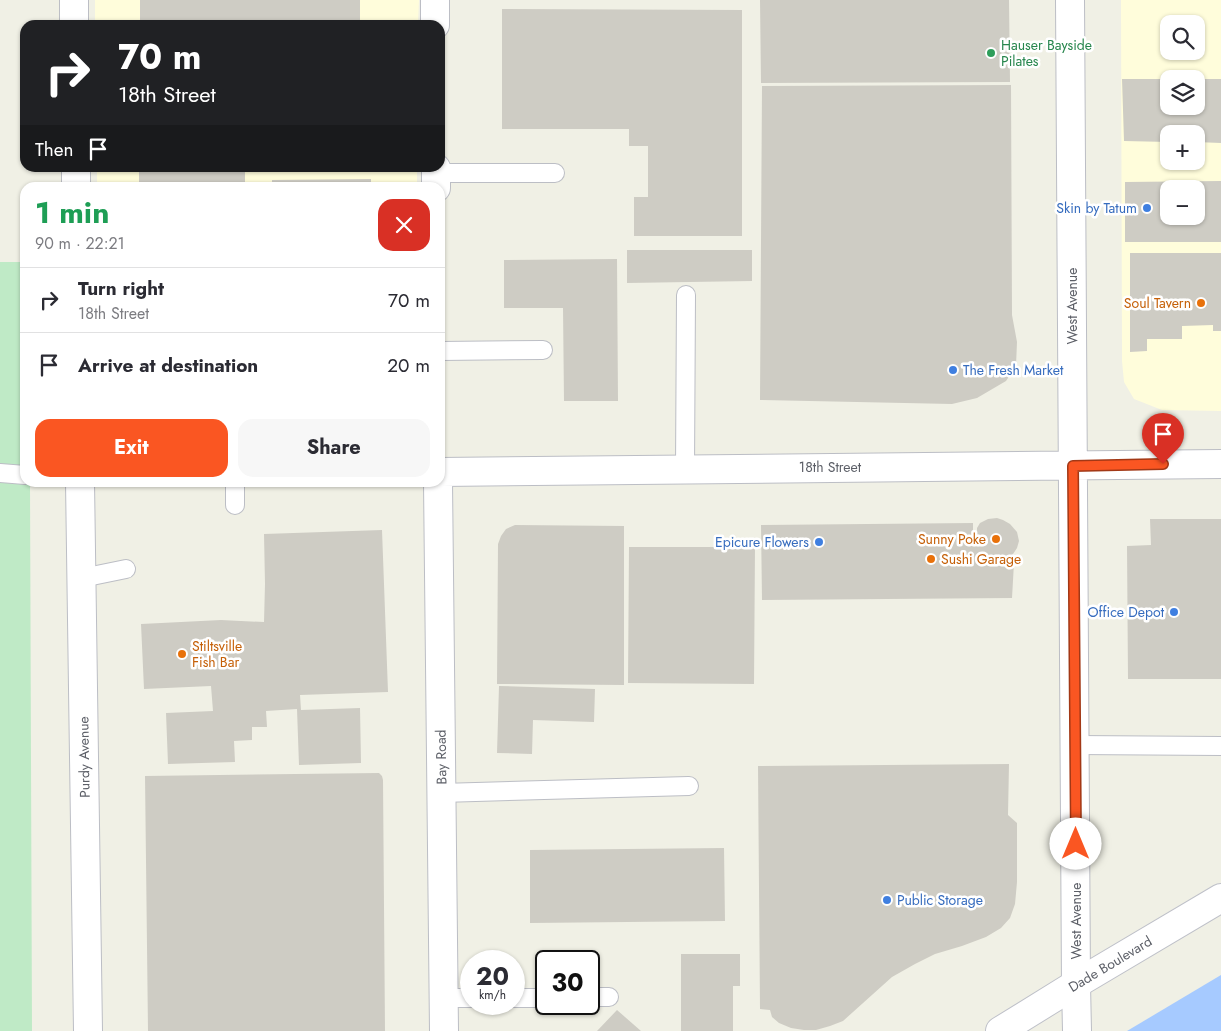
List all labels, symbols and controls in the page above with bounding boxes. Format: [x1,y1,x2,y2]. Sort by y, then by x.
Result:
map controls [1160,15,1205,225]
button: search [1160,15,1205,60]
text: 70 m [118,32,201,82]
place label: Hauser Bayside Pilates [1001,35,1092,71]
icon: right [35,40,100,105]
marker: Hauser Bayside Pilates [985,47,997,59]
button: layers [1160,70,1205,115]
text: 18th Street [118,78,216,110]
button: + [1160,125,1205,170]
icon: arrive [84,135,112,163]
text: Then [35,136,74,163]
button: − [1160,180,1205,225]
text: 1 min [35,191,109,234]
place label: Skin by Tatum [1056,198,1137,218]
button: close [378,199,430,251]
marker: Skin by Tatum [1141,202,1153,214]
text: 90 m · 22:21 [35,232,125,255]
street label: West Avenue [1062,268,1082,344]
text: Turn right [78,275,164,302]
icon: right [35,286,63,314]
text: 70 m [388,287,430,314]
place label: Soul Tavern [1124,293,1191,313]
marker: Soul Tavern [1195,297,1207,309]
text: 18th Street [78,302,149,325]
icon: arrive [35,351,63,379]
text: Arrive at destination [78,352,258,379]
text: 20 m [387,352,430,379]
place label: The Fresh Market [963,360,1064,380]
marker: The Fresh Market [947,364,959,376]
pin [1142,413,1184,464]
button: Exit [35,419,228,477]
button: Share [238,419,430,477]
icon: arrive [1149,420,1177,448]
street label: 18th Street [799,457,862,477]
place label: Sunny Poke [918,529,986,549]
place label: Epicure Flowers [715,532,809,552]
marker: Sunny Poke [990,533,1002,545]
marker: Epicure Flowers [813,536,825,548]
place label: Sushi Garage [941,549,1021,569]
marker: Sushi Garage [925,553,937,565]
place label: Office Depot [1087,602,1165,622]
marker: Office Depot [1168,606,1180,618]
place label: Stiltsville Fish Bar [192,636,242,672]
marker: Stiltsville Fish Bar [176,648,188,660]
street label: Purdy Avenue [73,716,95,798]
street label: Bay Road [431,729,451,785]
position arrow [1049,817,1101,869]
street label: West Avenue [1066,883,1086,959]
place label: Public Storage [897,890,983,910]
marker: Public Storage [881,894,893,906]
street label: Dade Boulevard [1064,931,1156,997]
speed limit sign: 30 [535,950,600,1015]
text: 20 [476,958,509,994]
text: km/h [479,986,506,1004]

